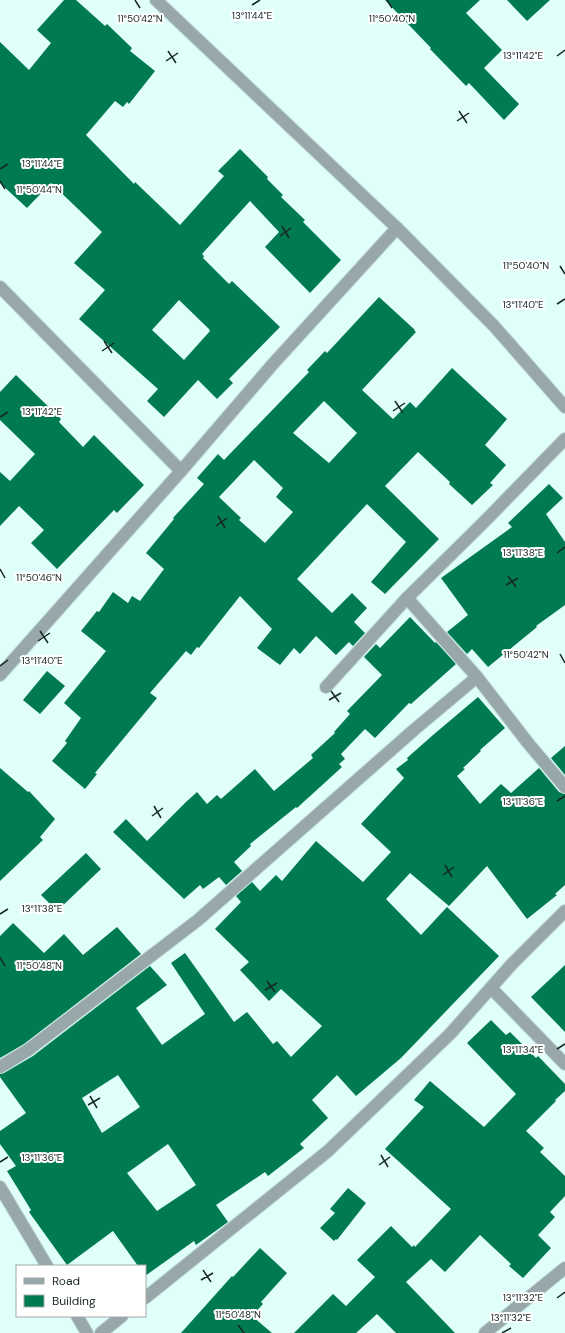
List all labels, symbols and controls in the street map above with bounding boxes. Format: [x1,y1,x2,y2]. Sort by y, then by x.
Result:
text: 13°11'44"E [232,9,273,22]
text: 11°50'42"N [117,12,163,25]
text: 11°50'40"N [369,12,415,25]
text: 13°11'42"E [503,49,543,62]
text: 13°11'44"E [22,157,63,170]
text: 11°50'44"N [16,183,62,196]
text: 11°50'40"N [503,259,549,272]
text: 13°11'40"E [502,298,544,311]
text: 13°11'42"E [22,405,62,418]
text: 13°11'38"E [503,546,544,559]
text: 11°50'46"N [16,571,62,584]
text: 11°50'42"N [503,648,549,661]
text: 13°11'40"E [21,654,63,667]
text: 13°11'36"E [502,795,544,808]
text: 13°11'38"E [22,902,63,915]
text: 11°50'48"N [16,959,62,972]
text: 13°11'34"E [503,1043,544,1056]
text: 13°11'36"E [21,1151,63,1164]
legend [16,1265,146,1317]
text: Road [52,1273,80,1289]
text: 13°11'32"E [503,1291,544,1304]
text: Building [52,1293,96,1309]
text: 11°50'48"N [215,1308,261,1321]
text: 13°11'32"E [491,1311,532,1324]

